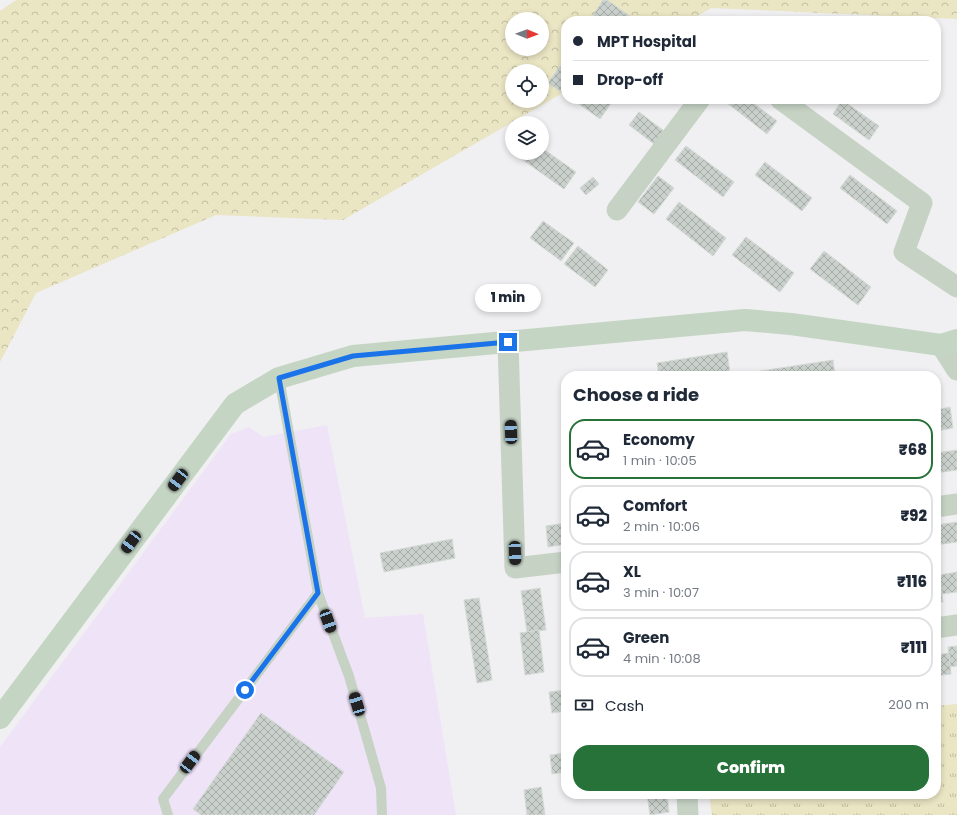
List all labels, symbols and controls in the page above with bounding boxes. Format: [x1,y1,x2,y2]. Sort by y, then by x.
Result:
north arrow [505,12,549,56]
map controls [505,12,549,160]
text: MPT Hospital [597,31,696,52]
button: locate [505,64,549,108]
text: Drop-off [597,69,663,90]
button: layers [505,116,549,160]
callout: 1 min [475,284,541,312]
text: 1 min [491,288,525,307]
route end [499,333,517,351]
text: Choose a ride [573,382,699,407]
car [505,420,517,444]
text: Economy [623,429,695,450]
icon: car [575,431,611,467]
text: ₹68 [899,439,927,460]
text: 1 min · 10:05 [623,451,697,470]
car [166,467,190,493]
text: Comfort [623,495,687,516]
icon: car [575,497,611,533]
text: ₹92 [901,505,927,526]
text: 2 min · 10:06 [623,517,700,536]
car [119,529,143,555]
car [509,541,521,565]
text: XL [623,561,641,582]
icon: car [575,563,611,599]
text: ₹116 [897,571,927,592]
text: 3 min · 10:07 [623,583,699,602]
car [318,608,338,634]
text: Green [623,627,669,648]
icon: car [575,629,611,665]
text: ₹111 [901,637,927,658]
text: 4 min · 10:08 [623,649,701,668]
route start [236,681,254,699]
car [348,691,366,717]
icon: cash [573,694,595,716]
text: Cash [605,695,644,716]
text: 200 m [888,695,929,714]
button: Confirm [573,745,929,791]
car [178,749,202,775]

